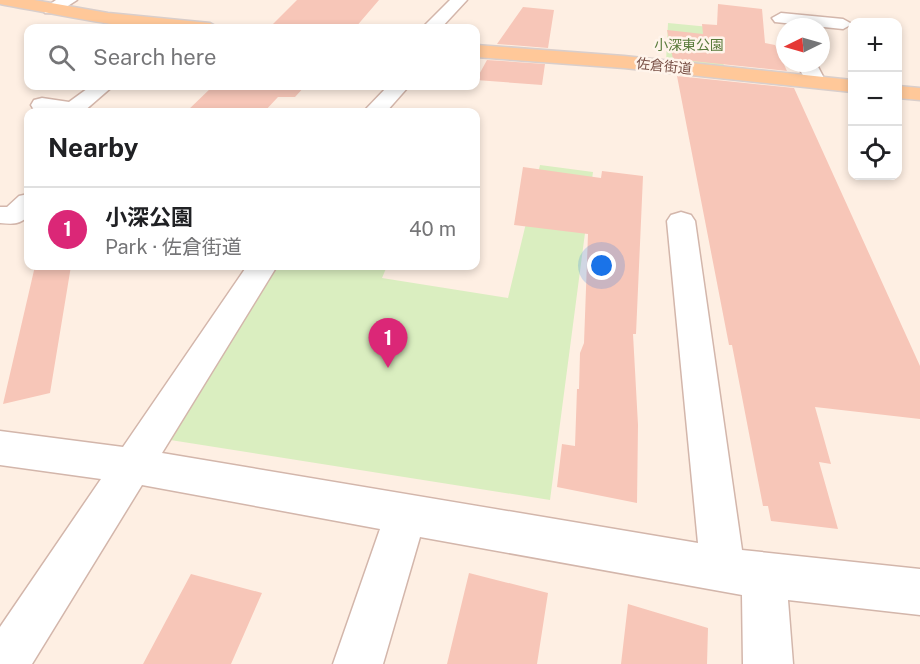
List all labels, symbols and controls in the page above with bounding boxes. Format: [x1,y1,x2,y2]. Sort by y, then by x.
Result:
north arrow [776,18,830,72]
map controls [848,18,902,180]
button: + [848,18,902,72]
search box [24,24,480,90]
park label: 小深東公園 [654,37,724,53]
icon: search [45,41,78,74]
text: Search here [93,44,217,70]
street label: 佐倉街道 [635,55,693,77]
button: − [848,72,902,126]
button: locate [848,126,902,180]
text: Nearby [48,132,138,163]
text: 小深公園 [105,204,193,230]
text: 1 [63,217,72,241]
text: 40 m [409,217,456,241]
text: Park · 佐倉街道 [105,235,242,259]
your location [587,251,616,280]
pin: 1 [368,318,408,368]

